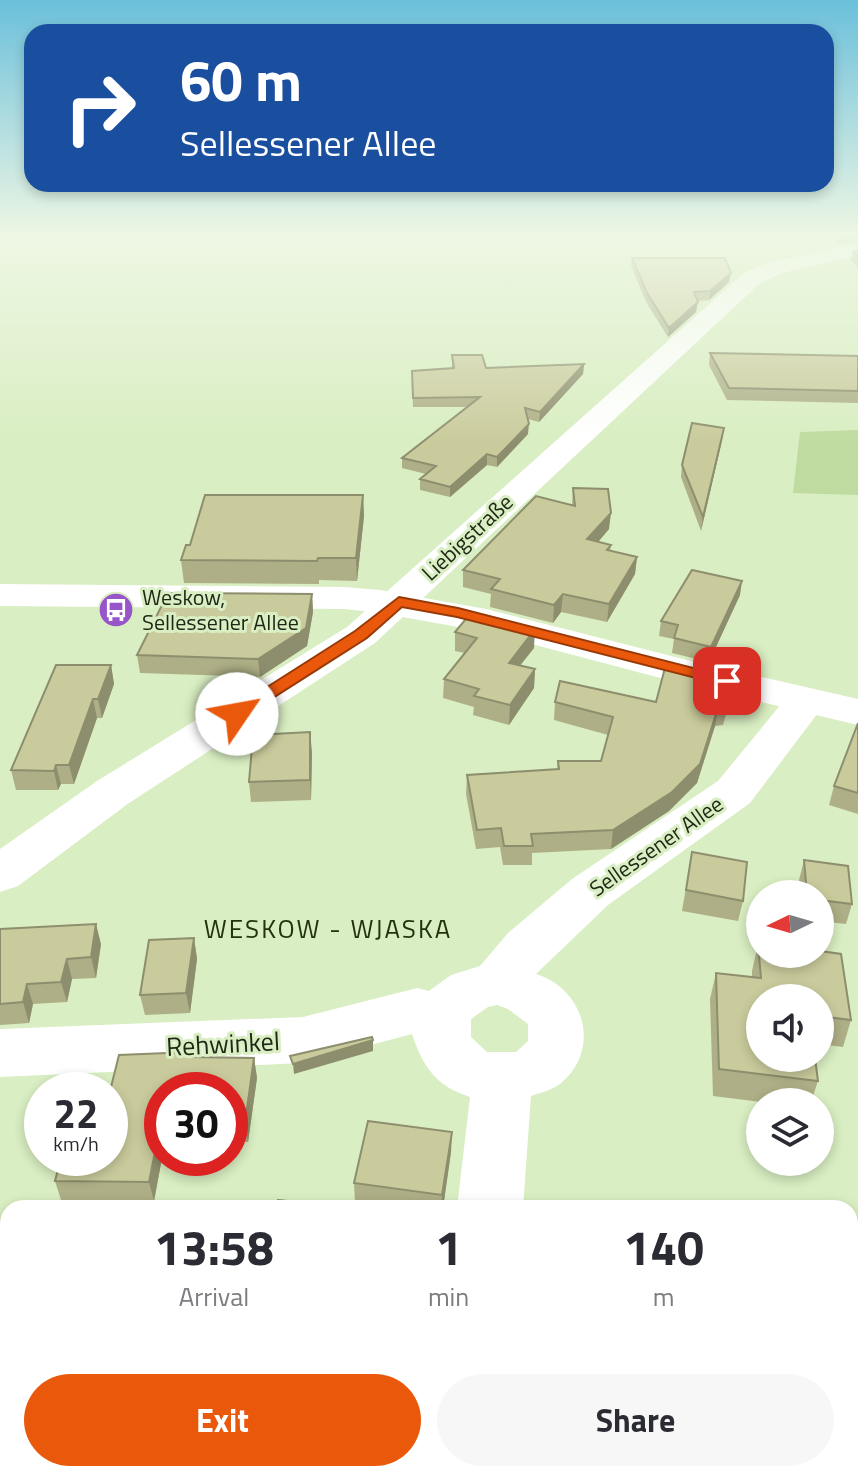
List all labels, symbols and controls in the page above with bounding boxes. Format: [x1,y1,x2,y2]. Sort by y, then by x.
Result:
text: 60 m [180,38,302,123]
icon: right [48,56,152,160]
text: Sellessener Allee [180,115,437,170]
street label: Liebigstraße [414,486,520,588]
place label: Weskow, Sellessener Allee [142,580,299,639]
bus stop icon: Weskow, Sellessener Allee [97,591,135,629]
pin [693,647,761,715]
icon: arrive [705,659,749,703]
position arrow [195,672,279,756]
street label: Sellessener Allee [582,787,730,905]
north arrow [746,880,834,968]
map controls [746,880,834,1176]
district label: WESKOW - WJASKA [204,909,452,948]
button: sound [746,984,834,1072]
street label: Rehwinkel [165,1021,281,1066]
speed limit sign: 30 [144,1072,248,1176]
text: 22 [54,1083,98,1144]
button: layers [746,1088,834,1176]
text: km/h [53,1128,99,1159]
text: 13:58 [154,1211,274,1284]
text: 1 [435,1211,462,1284]
text: 140 [623,1211,704,1284]
text: Arrival [179,1277,249,1316]
text: min [428,1277,469,1316]
text: m [653,1277,675,1316]
button: Exit [24,1374,421,1466]
button: Share [437,1374,834,1466]

